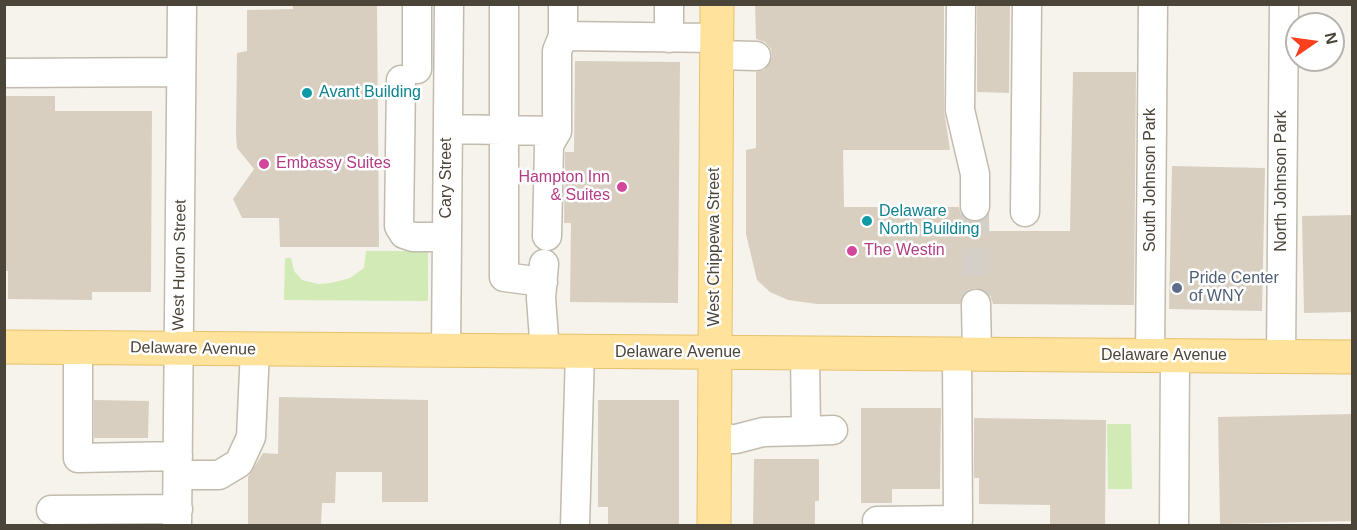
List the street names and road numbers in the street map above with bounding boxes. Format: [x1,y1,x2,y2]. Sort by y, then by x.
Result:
street label: South Johnson Park [1141,108,1161,252]
street label: North Johnson Park [1272,110,1292,252]
street label: Cary Street [437,138,457,218]
street label: West Chippewa Street [705,168,725,326]
street label: West Huron Street [169,199,191,331]
street label: Delaware Avenue [130,338,256,360]
street label: Delaware Avenue [615,343,741,363]
street label: Delaware Avenue [1101,346,1227,366]

